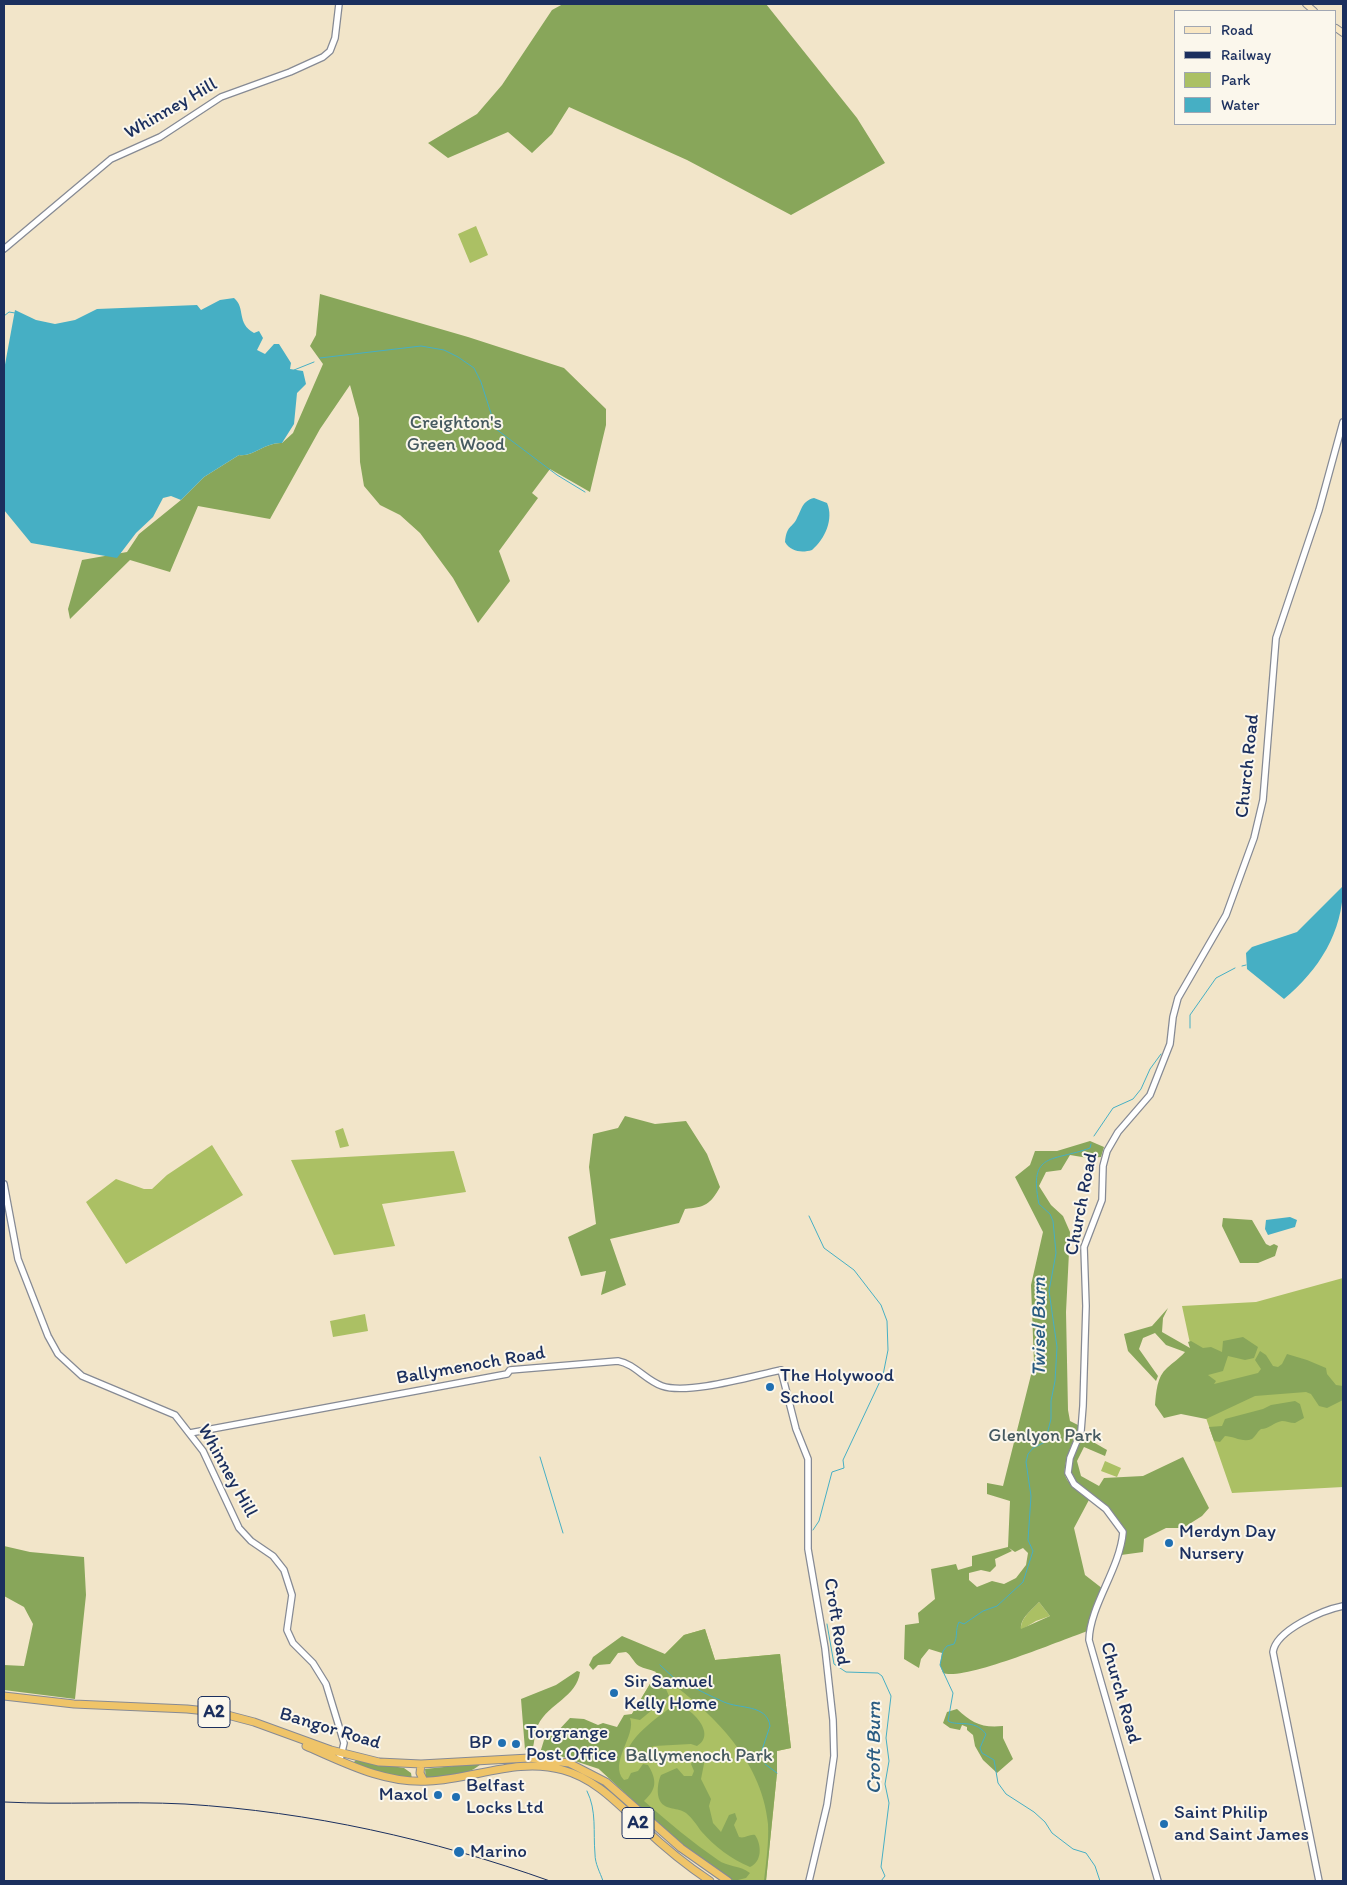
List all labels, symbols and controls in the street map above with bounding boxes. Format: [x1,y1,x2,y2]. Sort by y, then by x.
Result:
legend [1174,10,1337,125]
text: Road [1221,21,1253,39]
text: Railway [1221,46,1271,64]
text: Park [1221,71,1251,89]
street label: Whinney Hill [121,73,221,145]
text: Water [1221,96,1259,114]
park label: Creighton's Green Wood [407,412,505,456]
street label: Church Road [1231,713,1265,819]
street label: Church Road [1061,1151,1103,1257]
water label: Twisel Burn [1028,1277,1052,1377]
street label: Ballymenoch Road [395,1342,547,1390]
place label: The Holywood School [780,1365,894,1409]
marker: The Holywood School [764,1381,776,1393]
street label: Whinney Hill [192,1420,262,1522]
park label: Glenlyon Park [988,1425,1102,1447]
place label: Merdyn Day Nursery [1179,1521,1276,1565]
marker: Merdyn Day Nursery [1163,1537,1175,1549]
street label: Croft Road [818,1577,854,1667]
street label: Church Road [1095,1640,1145,1746]
place label: Sir Samuel Kelly Home [624,1671,717,1715]
marker: Sir Samuel Kelly Home [608,1687,620,1699]
road number: A2 [198,1696,230,1728]
water label: Croft Burn [863,1702,887,1794]
street label: Bangor Road [276,1703,384,1755]
place label: Torgrange Post Office [526,1722,616,1766]
place label: BP [469,1732,492,1754]
marker: BP [496,1737,508,1749]
marker: Torgrange Post Office [510,1738,522,1750]
park label: Ballymenoch Park [625,1745,773,1767]
place label: Belfast Locks Ltd [466,1775,544,1819]
place label: Maxol [379,1784,428,1806]
marker: Maxol [432,1789,444,1801]
marker: Belfast Locks Ltd [450,1791,462,1803]
place label: Saint Philip and Saint James [1174,1802,1309,1846]
road number: A2 [622,1808,654,1839]
marker: Saint Philip and Saint James [1158,1818,1170,1830]
place label: Marino [470,1841,527,1863]
marker: Marino [452,1845,466,1859]

